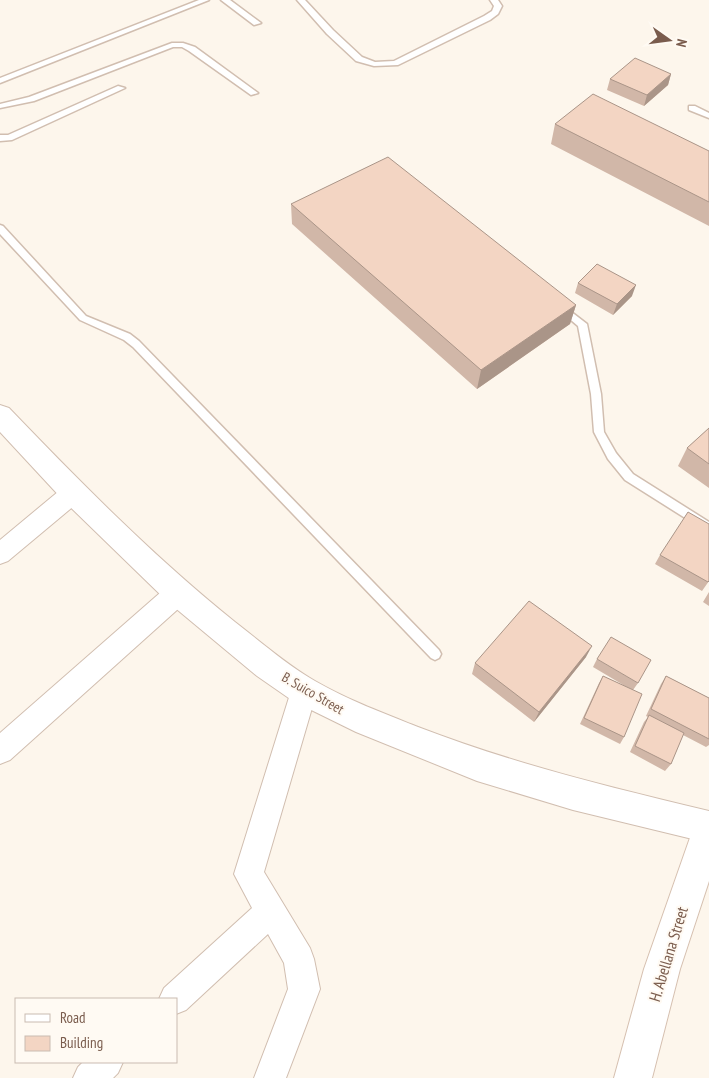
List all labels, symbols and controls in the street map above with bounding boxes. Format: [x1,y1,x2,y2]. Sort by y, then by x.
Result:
north arrow [644,15,694,65]
text: N [672,37,691,49]
street label: B. Suico Street [279,668,347,718]
street label: H. Abellana Street [644,904,692,1004]
legend [15,998,178,1063]
text: Road [60,1008,86,1027]
text: Building [60,1033,103,1052]

